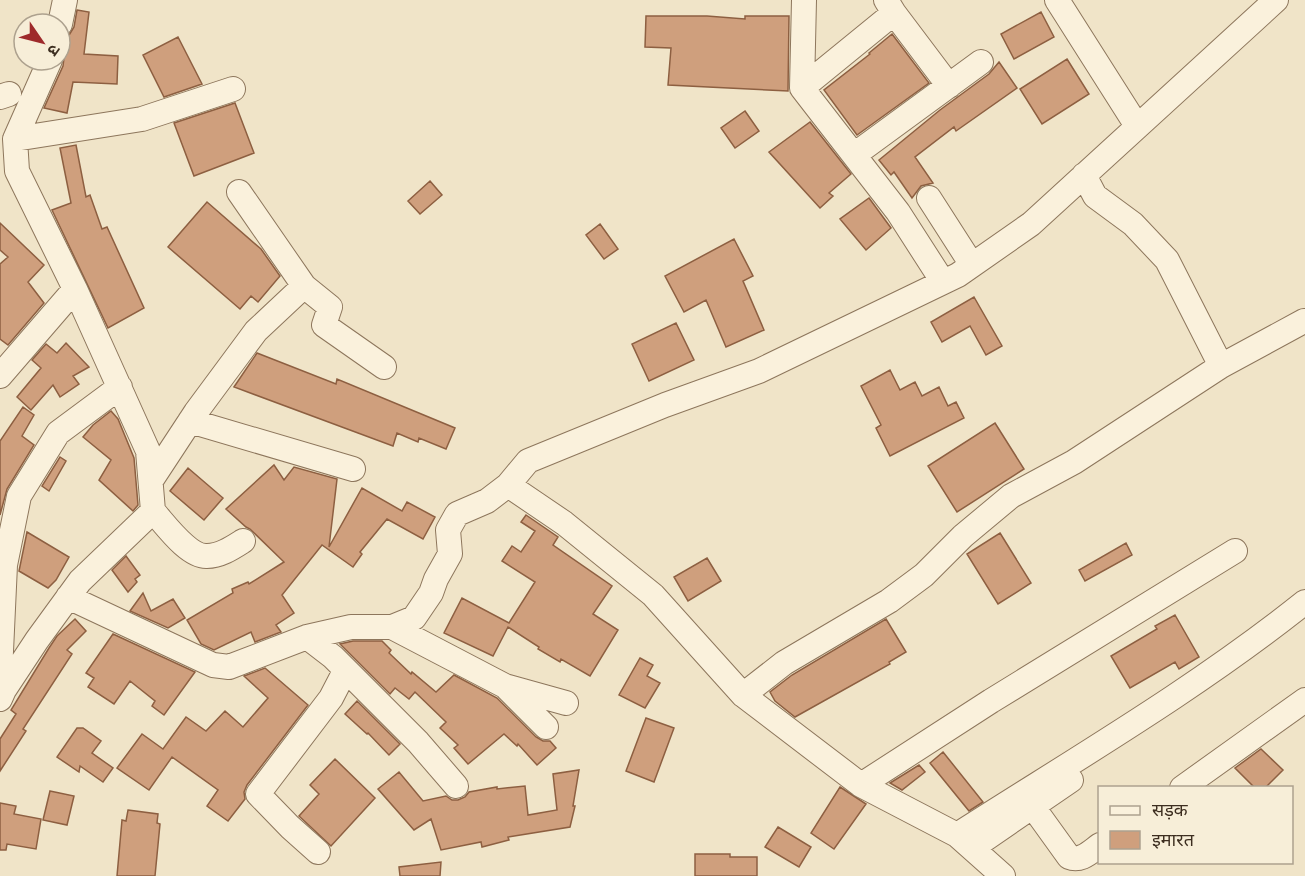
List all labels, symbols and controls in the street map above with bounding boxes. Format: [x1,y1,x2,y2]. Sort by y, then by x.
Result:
north arrow [12,12,72,72]
text: उ [43,41,65,61]
legend [1098,786,1293,864]
text: सड़क [1152,798,1189,821]
text: इमारत [1152,828,1195,851]

